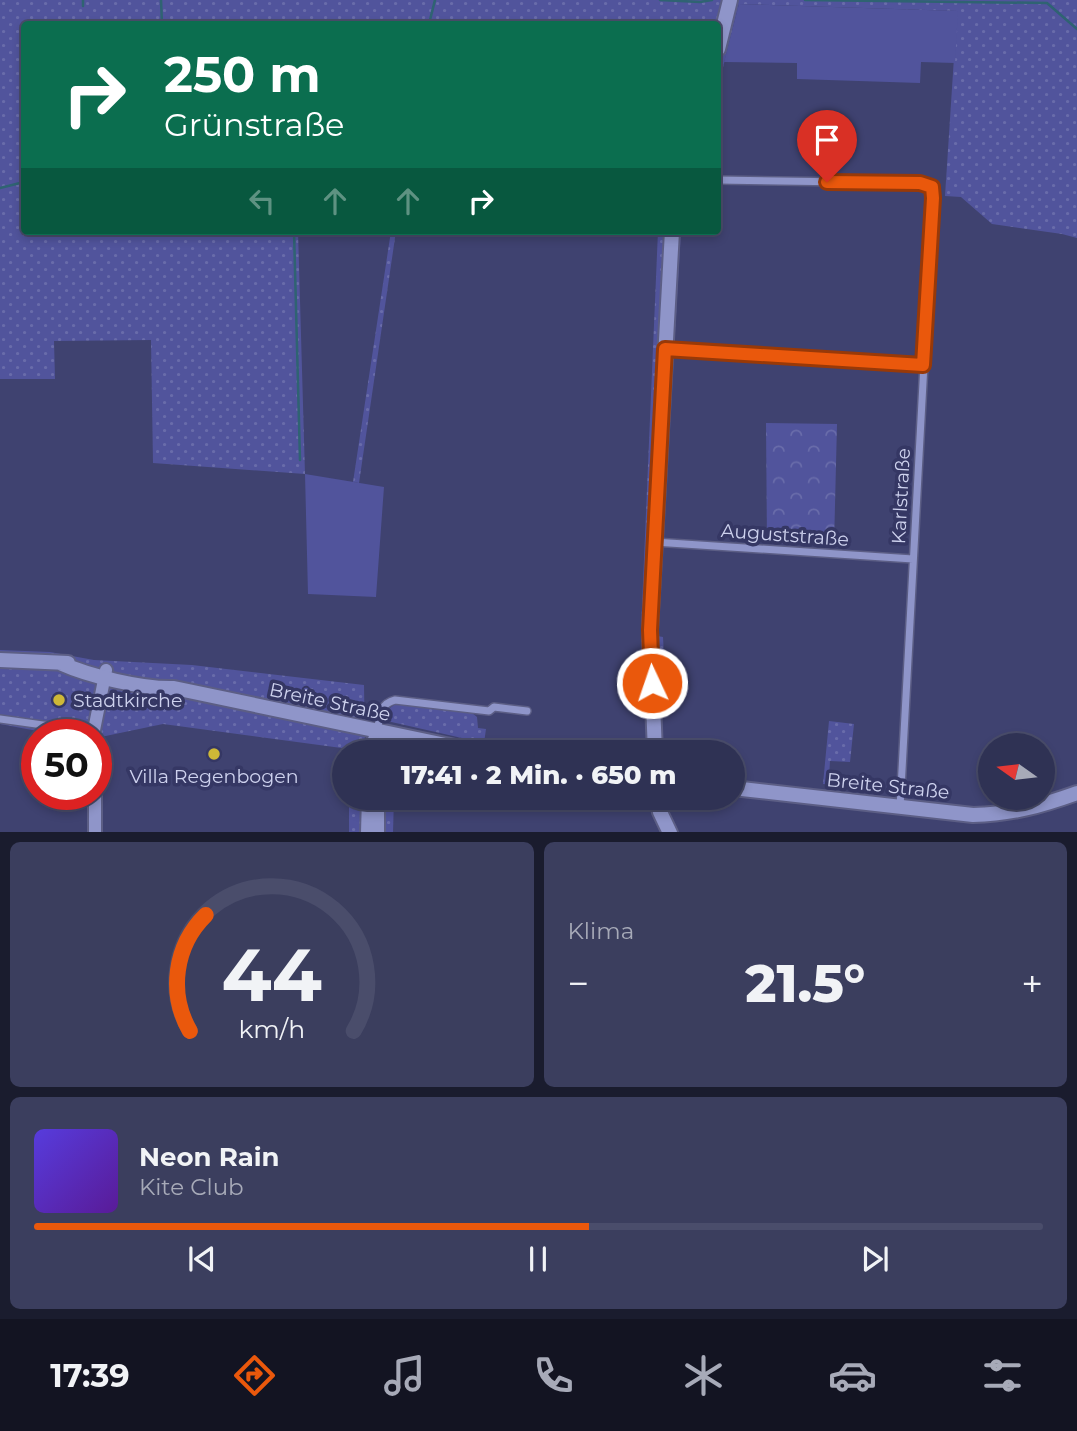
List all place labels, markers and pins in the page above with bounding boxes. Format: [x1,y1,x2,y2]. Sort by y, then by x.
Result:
pin [797,110,857,182]
place label: Stadtkirche [73,689,182,712]
marker: Stadtkirche [51,692,67,708]
marker: Villa Regenbogen [206,746,222,762]
place label: Villa Regenbogen [129,765,299,788]

